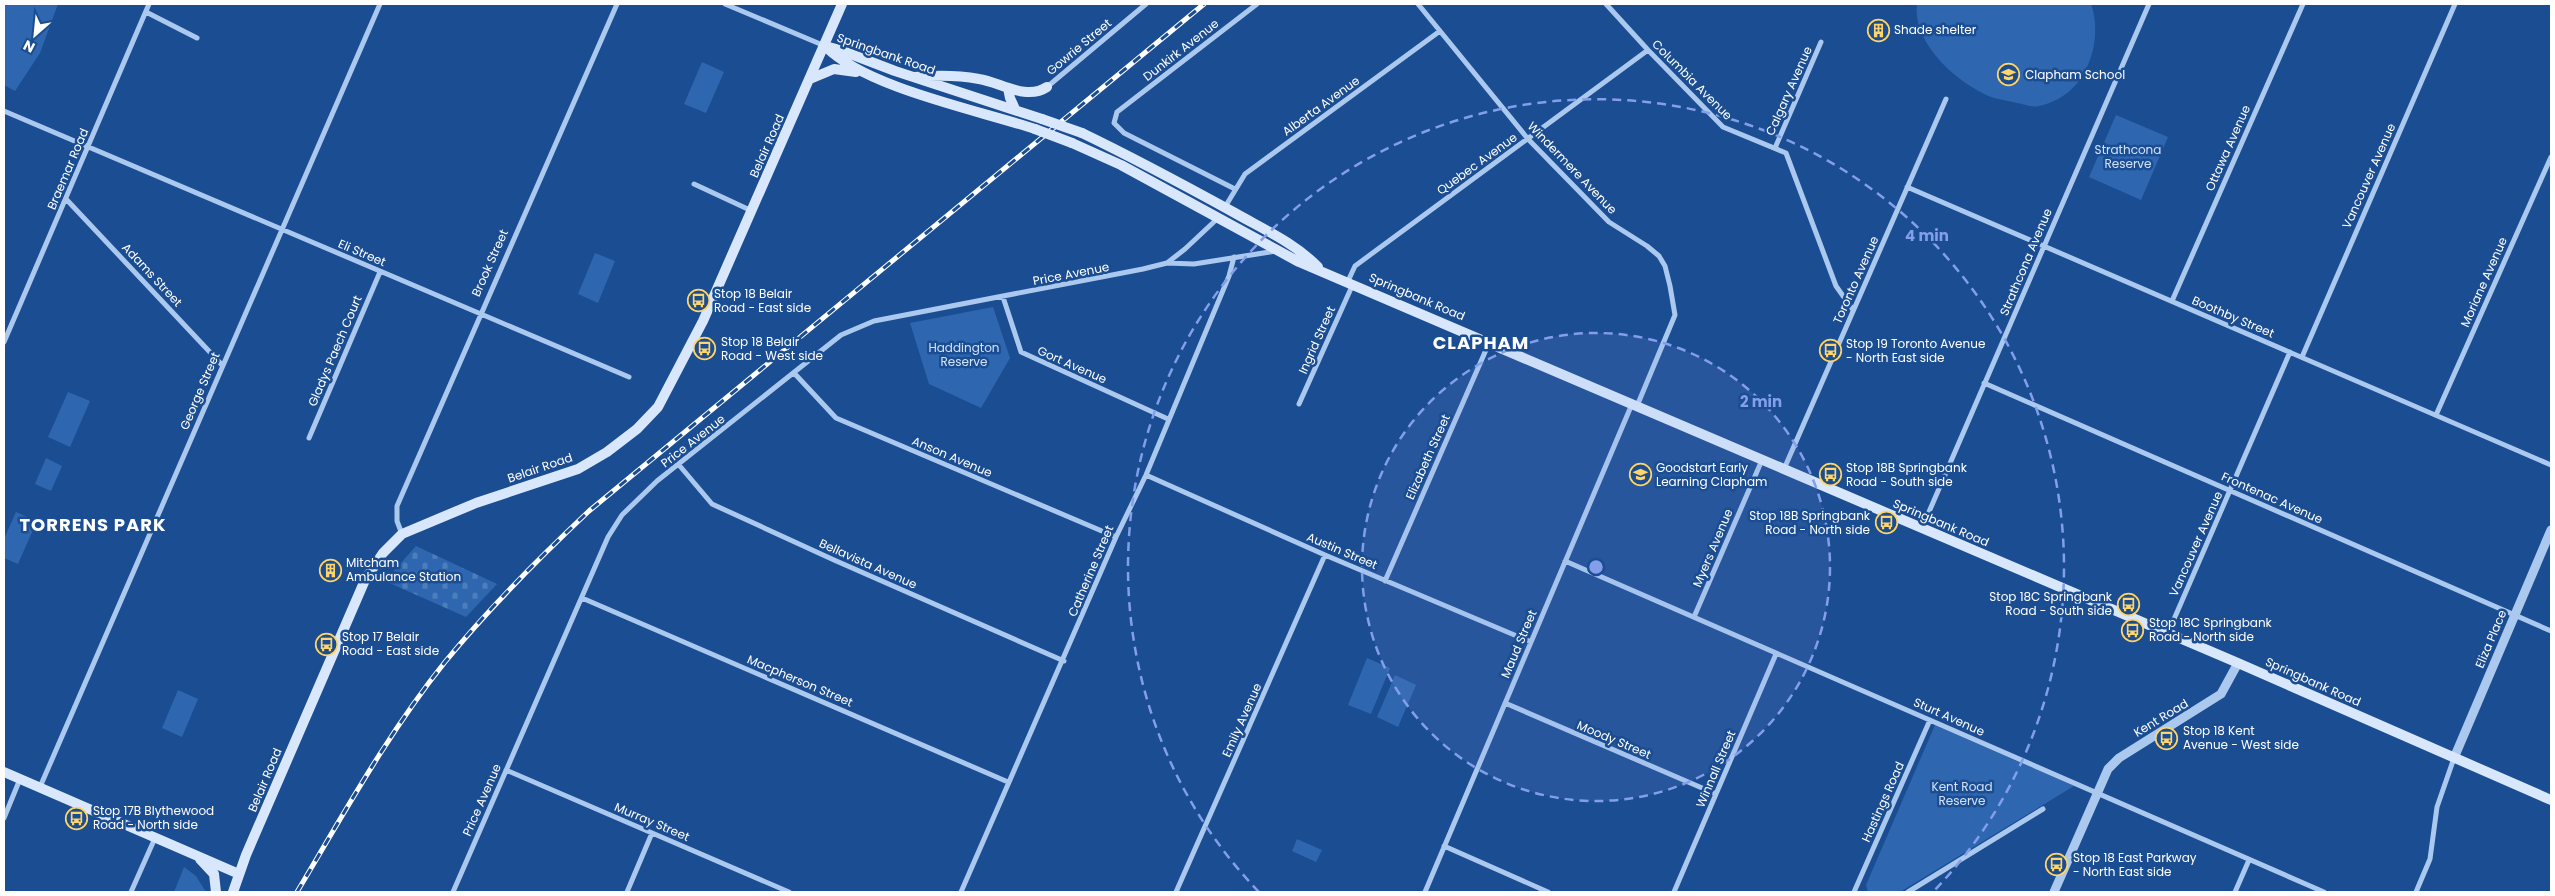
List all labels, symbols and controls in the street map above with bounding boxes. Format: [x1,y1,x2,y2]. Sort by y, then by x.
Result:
north arrow [10,10,60,60]
street label: Gowrie Street [1043,14,1115,79]
street label: Dunkirk Avenue [1139,15,1222,85]
building icon: Shade shelter [1866,18,1890,42]
place label: Shade shelter [1894,21,1977,38]
street label: Springbank Road [835,29,938,78]
text: N [20,35,38,58]
street label: Columbia Avenue [1648,36,1736,124]
street label: Calgary Avenue [1761,43,1816,138]
school or university icon: Clapham School [1997,63,2021,87]
place label: Clapham School [2025,66,2125,83]
street label: Alberta Avenue [1279,72,1363,139]
street label: Ottawa Avenue [2201,102,2254,194]
street label: Belair Road [745,111,788,180]
street label: Windermere Avenue [1524,118,1621,218]
street label: Vancouver Avenue [2338,121,2399,231]
street label: Braemar Road [43,126,92,212]
street label: Quebec Avenue [1433,129,1520,199]
park label: Strathcona Reserve [2095,141,2161,172]
street label: Strathcona Avenue [1995,206,2056,318]
text: 4 min [1905,225,1949,246]
street label: Brook Street [467,227,512,299]
street label: Toronto Avenue [1829,233,1882,326]
street label: Moriane Avenue [2456,234,2511,330]
street label: Eli Street [336,235,389,270]
street label: Adams Street [118,239,186,310]
street label: Price Avenue [1031,258,1111,289]
street label: Springbank Road [1367,269,1468,324]
place label: Stop 18 Belair Road - East side [714,285,811,316]
bus stop icon: Stop 18 Belair Road - East side [686,289,710,313]
street label: Boothby Street [2189,292,2277,342]
street label: Gladys Paech Court [303,293,366,409]
street label: Ingrid Street [1294,303,1339,376]
district label: CLAPHAM [1433,330,1529,355]
place label: Stop 18 Belair Road - West side [721,333,823,364]
place label: Stop 19 Toronto Avenue - North East side [1846,335,1985,366]
bus stop icon: Stop 18 Belair Road - West side [693,337,717,361]
park label: Haddington Reserve [928,339,1000,370]
bus stop icon: Stop 19 Toronto Avenue - North East side [1818,339,1842,363]
street label: Gort Avenue [1035,342,1110,387]
street label: George Street [176,349,224,432]
text: 2 min [1740,391,1782,412]
street label: Price Avenue [657,410,728,471]
street label: Elizabeth Street [1401,412,1454,502]
street label: Anson Avenue [909,432,995,481]
street label: Belair Road [505,448,575,487]
place label: Goodstart Early Learning Clapham [1656,459,1767,490]
place label: Stop 18B Springbank Road - South side [1846,459,1968,490]
school or university icon: Goodstart Early Learning Clapham [1628,463,1652,487]
bus stop icon: Stop 18B Springbank Road - South side [1818,463,1842,487]
street label: Frontenac Avenue [2219,468,2325,527]
street label: Vancouver Avenue [2165,489,2226,599]
street label: Springbank Road [1891,495,1992,550]
street label: Myers Avenue [1688,506,1737,590]
place label: Stop 18B Springbank Road - North side [1749,507,1871,538]
bus stop icon: Stop 18B Springbank Road - North side [1874,511,1898,535]
district label: TORRENS PARK [19,512,167,537]
street label: Catherine Street [1064,522,1117,619]
street label: Austin Street [1304,528,1380,573]
street label: Bellavista Avenue [817,534,920,593]
place label: Mitcham Ambulance Station [346,554,461,585]
building icon: Mitcham Ambulance Station [318,558,342,582]
centre of rings [1587,558,1605,576]
place label: Stop 18C Springbank Road - South side [1989,588,2113,619]
bus stop icon: Stop 18C Springbank Road - South side [2116,592,2140,616]
street label: Maud Street [1497,607,1541,681]
street label: Eliza Place [2471,607,2510,670]
place label: Stop 18C Springbank Road - North side [2149,614,2273,645]
bus stop icon: Stop 18C Springbank Road - North side [2121,618,2145,642]
place label: Stop 17 Belair Road - East side [342,628,439,659]
bus stop icon: Stop 17 Belair Road - East side [314,632,338,656]
street label: Macpherson Street [745,651,856,711]
street label: Springbank Road [2263,653,2364,710]
street label: Emily Avenue [1218,680,1265,760]
street label: Sturt Avenue [1911,693,1987,740]
street label: Kent Road [2130,695,2191,741]
street label: Moody Street [1575,716,1654,763]
place label: Stop 18 Kent Avenue - West side [2183,722,2299,753]
bus stop icon: Stop 18 Kent Avenue - West side [2155,726,2179,750]
street label: Winnall Street [1692,728,1739,810]
street label: Belair Road [243,745,286,814]
street label: Hastings Road [1857,759,1908,845]
street label: Price Avenue [458,761,505,839]
park label: Kent Road Reserve [1931,778,1993,809]
street label: Murray Street [612,798,692,845]
place label: Stop 17B Blythewood Road - North side [93,802,214,833]
bus stop icon: Stop 17B Blythewood Road - North side [65,806,89,830]
place label: Stop 18 East Parkway - North East side [2073,849,2197,880]
bus stop icon: Stop 18 East Parkway - North East side [2045,853,2069,877]

